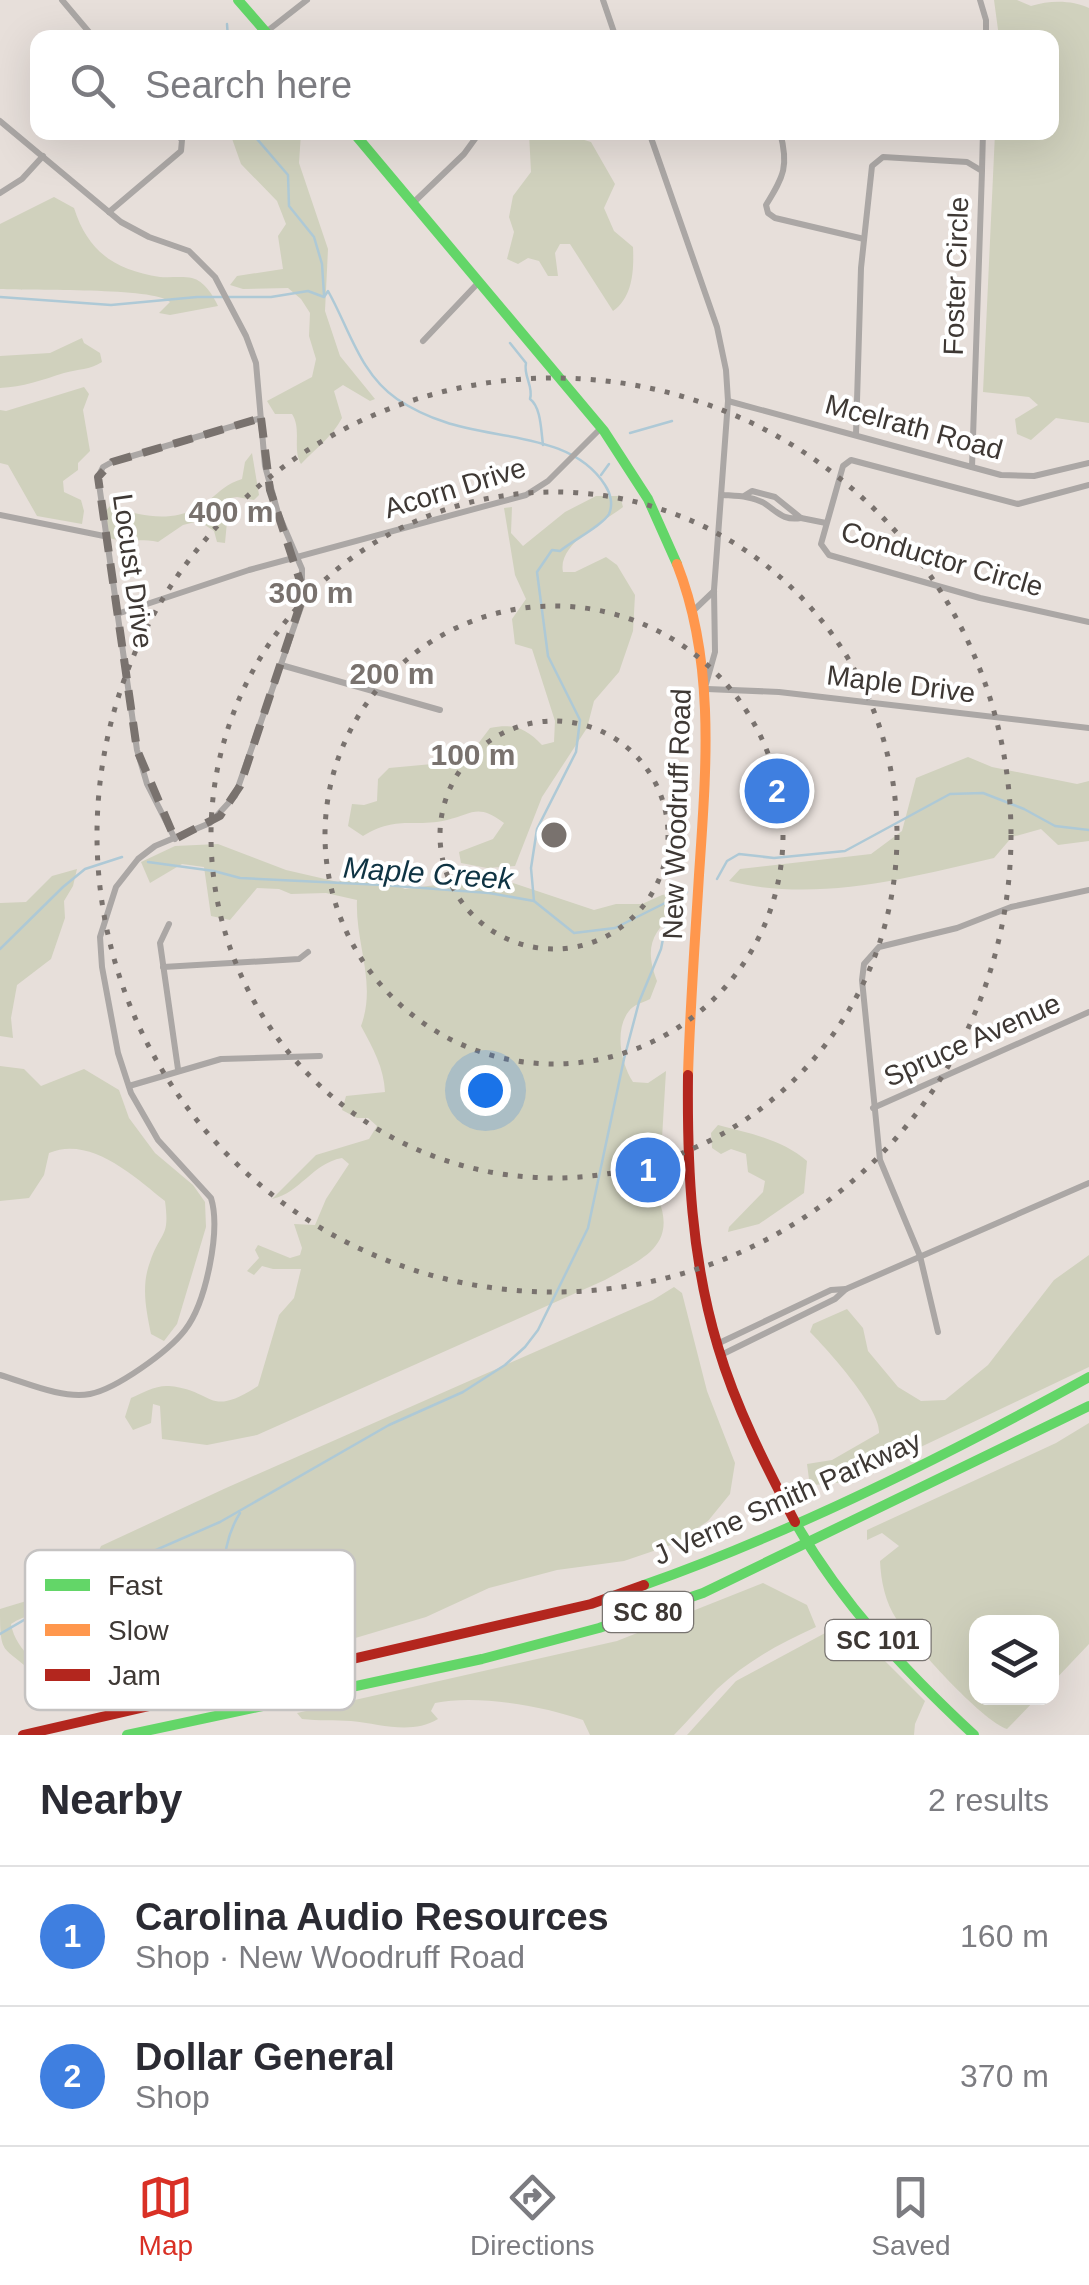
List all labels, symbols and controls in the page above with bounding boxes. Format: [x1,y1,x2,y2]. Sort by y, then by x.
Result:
search box [30,30,1059,140]
icon: search [65,58,120,113]
text: Search here [145,64,352,106]
street label: Foster Circle [938,196,974,356]
street label: Mcelrath Road [822,388,1006,466]
street label: Acorn Drive [381,452,529,524]
street label: Locust Drive [107,492,159,650]
text: 400 m [188,495,274,528]
street label: Conductor Circle [838,515,1046,603]
text: 300 m [268,576,354,609]
text: 200 m [349,657,435,690]
street label: Maple Drive [825,660,977,708]
street label: New Woodruff Road [657,688,697,940]
text: 100 m [430,738,516,771]
pin: 2 [744,754,810,828]
centre of rings [536,817,572,853]
water label: Maple Creek [342,851,516,896]
street label: Spruce Avenue [879,987,1065,1093]
your location [460,1065,511,1116]
pin: 1 [616,1132,680,1208]
street label: J Verne Smith Parkway [648,1425,926,1571]
legend [25,1550,355,1710]
text: Fast [108,1570,163,1601]
road number: SC 80 [603,1592,693,1632]
text: Slow [108,1615,169,1646]
map controls [969,1615,1059,1705]
button: layers [969,1615,1059,1705]
road number: SC 101 [826,1620,930,1660]
text: Jam [108,1660,161,1691]
text: Nearby [40,1776,182,1823]
text: 2 results [928,1782,1049,1818]
text: Carolina Audio Resources [135,1896,609,1938]
text: 1 [64,1918,81,1954]
text: 160 m [960,1918,1049,1954]
text: Shop · New Woodruff Road [135,1939,525,1975]
text: Dollar General [135,2036,395,2078]
text: 2 [64,2058,81,2094]
text: 370 m [960,2058,1049,2094]
text: Shop [135,2079,210,2115]
tab: Map [138,2170,193,2262]
tab: Directions [470,2170,595,2262]
tab: Saved [871,2170,951,2262]

